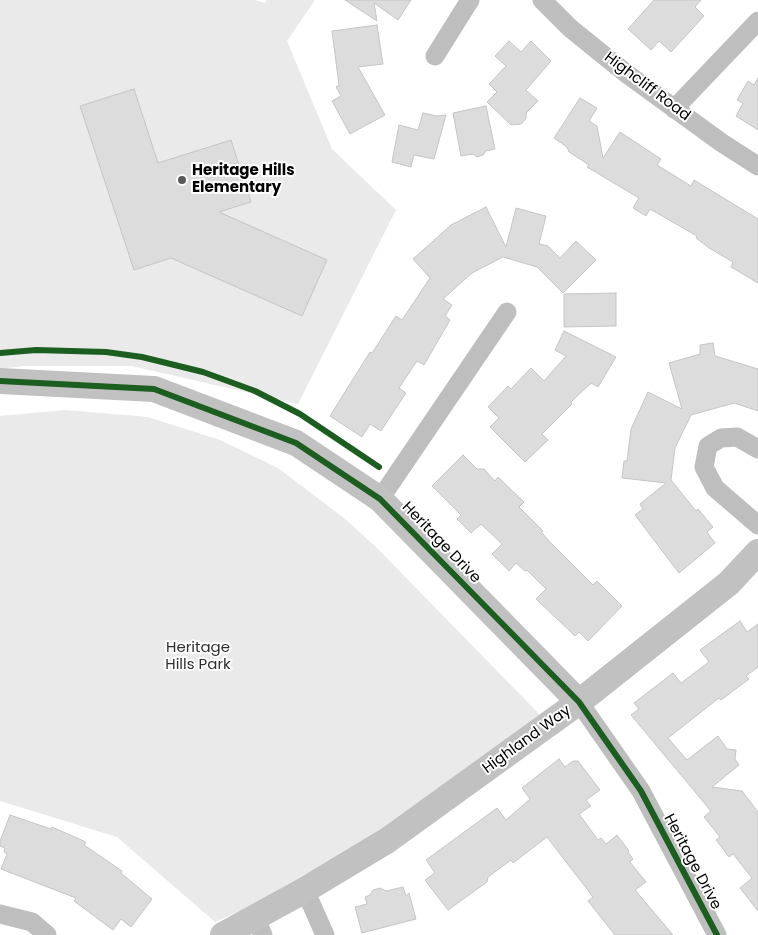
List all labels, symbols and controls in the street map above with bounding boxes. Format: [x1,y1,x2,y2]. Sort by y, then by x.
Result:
street label: Highcliff Road [600,49,694,125]
place label: Heritage Hills Elementary [192,162,295,197]
marker: Heritage Hills Elementary [176,174,188,186]
street label: Heritage Drive [398,499,484,587]
park label: Heritage Hills Park [165,639,231,674]
street label: Highland Way [479,702,575,778]
street label: Heritage Drive [659,811,725,913]

